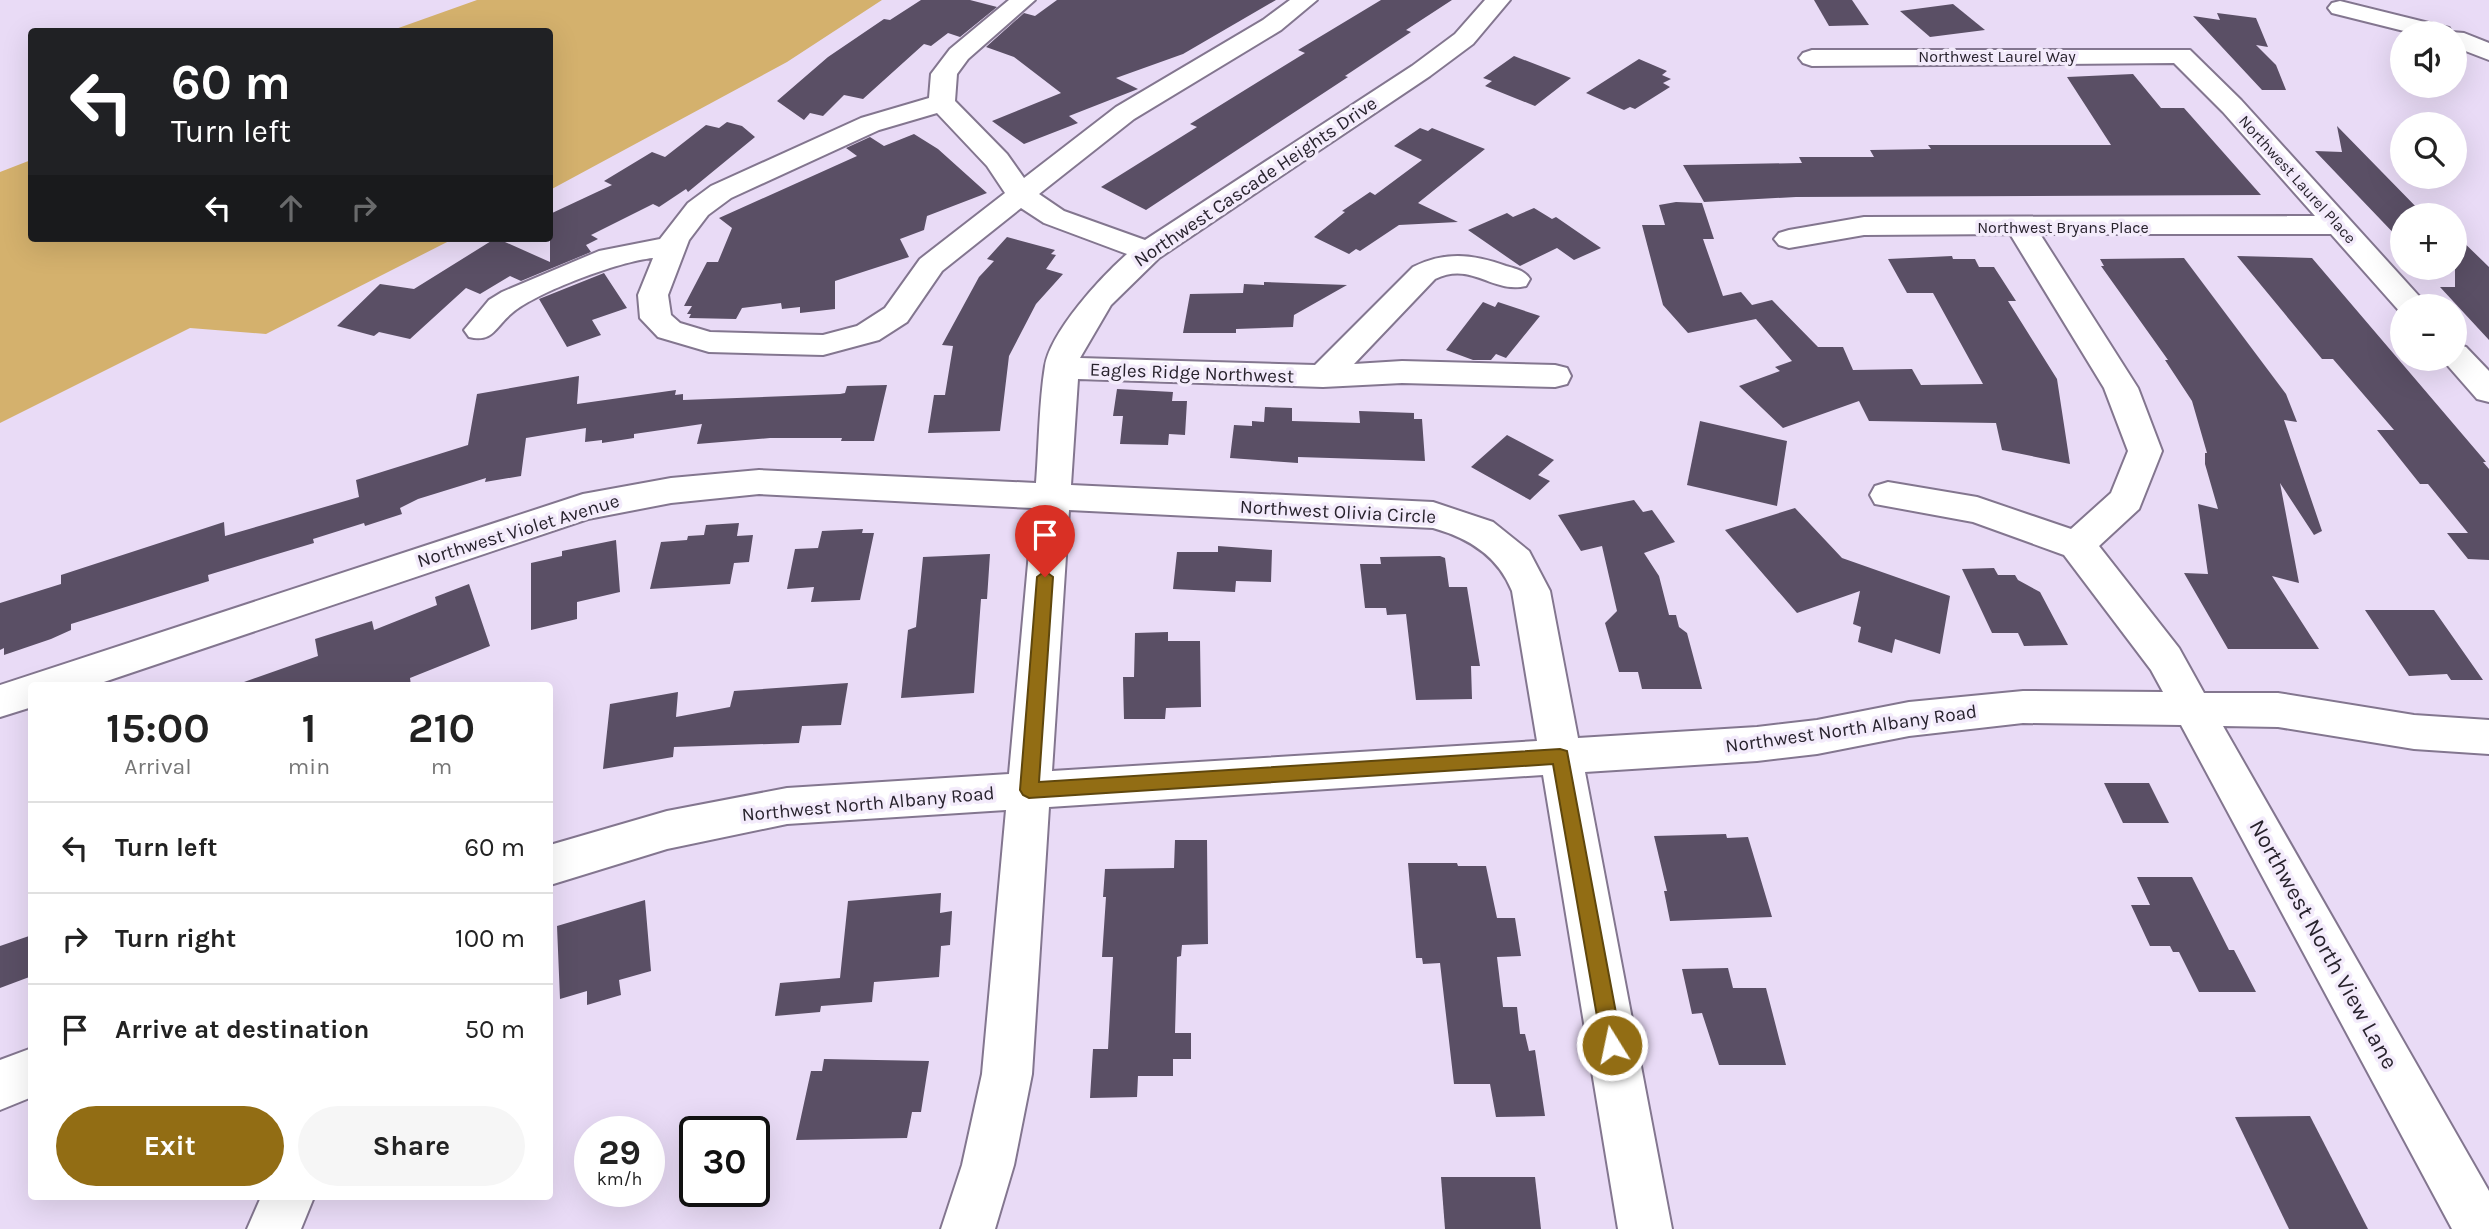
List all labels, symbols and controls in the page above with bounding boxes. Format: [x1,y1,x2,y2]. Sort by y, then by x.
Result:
map controls [2390,21,2467,371]
button: sound [2390,21,2467,98]
street label: Northwest Laurel Way [1918,47,2076,66]
text: 60 m [171,54,291,111]
icon: left [56,56,147,147]
street label: Northwest Cascade Heights Drive [1130,92,1381,272]
street label: Northwest Laurel Place [2235,111,2360,247]
button: search [2390,112,2467,189]
text: Turn left [171,113,291,150]
icon: left [199,189,237,227]
icon: ahead [272,189,310,227]
icon: right [345,189,383,227]
button: + [2390,203,2467,280]
street label: Northwest Bryans Place [1977,218,2149,237]
button: − [2390,294,2467,371]
street label: Eagles Ridge Northwest [1089,358,1295,388]
street label: Northwest Violet Avenue [415,490,622,572]
street label: Northwest Olivia Circle [1239,496,1437,528]
pin [1015,505,1075,577]
icon: arrive [1026,516,1064,554]
street label: Northwest North Albany Road [1724,700,1978,758]
text: 15:00 [106,703,210,753]
text: 1 [301,703,316,753]
text: 210 [408,703,475,753]
text: Arrival [124,753,192,780]
text: min [288,753,330,780]
text: m [431,753,452,780]
street label: Northwest North Albany Road [741,782,996,826]
street label: Northwest North View Lane [2244,815,2404,1074]
icon: left [56,829,94,867]
text: Turn left [115,832,217,863]
text: 60 m [464,832,525,863]
icon: right [56,920,94,958]
text: Turn right [115,923,236,954]
text: 100 m [455,923,525,954]
position arrow [1575,1008,1649,1082]
icon: arrive [56,1011,94,1049]
text: Arrive at destination [115,1014,369,1045]
text: 50 m [464,1014,525,1045]
button: Exit [56,1106,284,1186]
button: Share [298,1106,525,1186]
speed limit sign: 30 [679,1116,770,1207]
text: 29 [598,1132,641,1173]
text: km/h [597,1168,642,1190]

